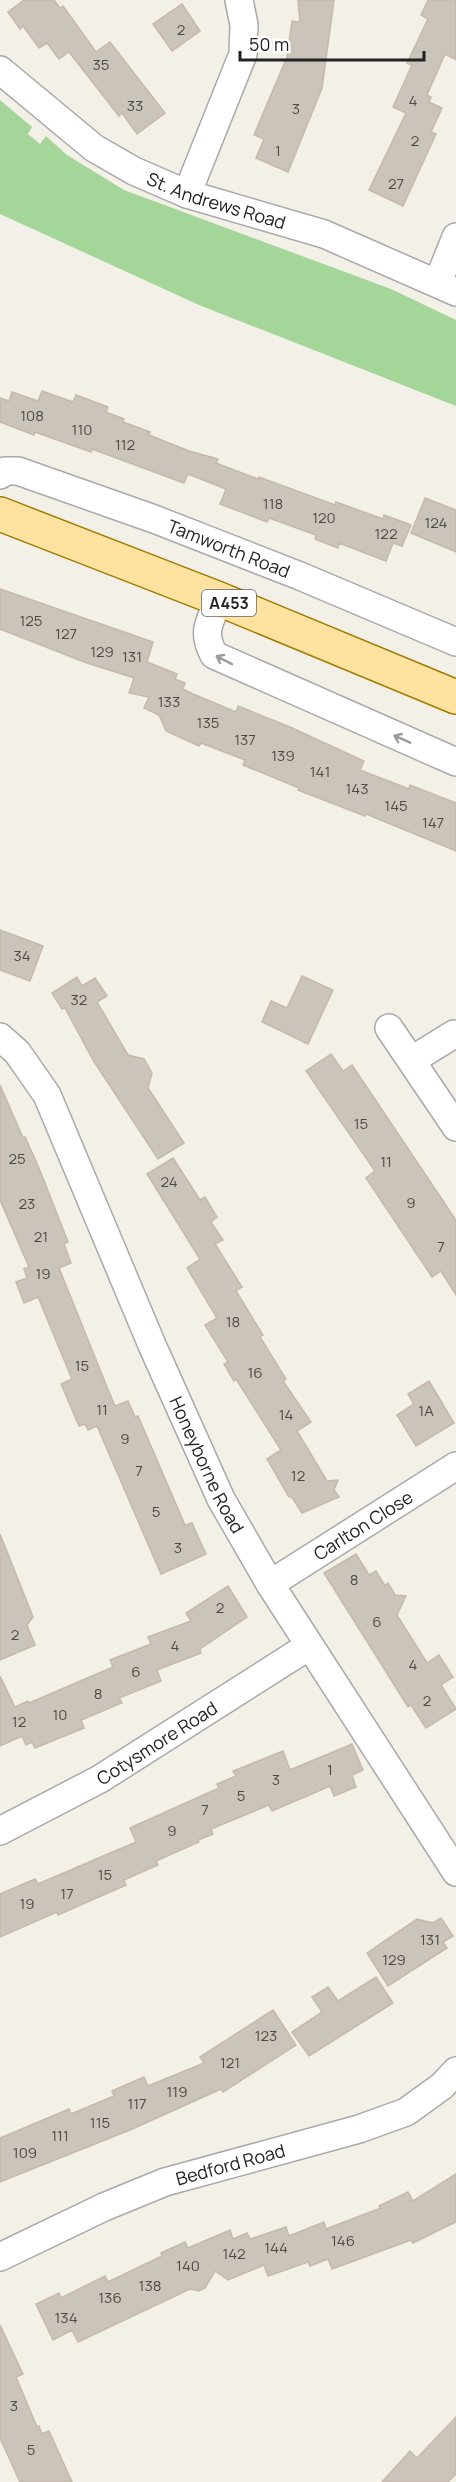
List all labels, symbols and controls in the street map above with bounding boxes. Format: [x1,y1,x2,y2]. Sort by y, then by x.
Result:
house number: 2 [177,19,185,40]
scale bar [240,24,424,62]
text: 50 m [249,32,289,56]
house number: 35 [93,54,109,75]
house number: 4 [409,90,418,111]
house number: 33 [127,95,143,116]
house number: 3 [292,98,300,119]
house number: 2 [411,130,419,151]
house number: 1 [275,140,281,161]
street label: St. Andrews Road [143,166,289,234]
house number: 27 [388,173,404,194]
house number: 108 [20,405,44,426]
house number: 110 [72,419,92,440]
house number: 112 [115,434,135,455]
house number: 118 [263,493,283,514]
house number: 120 [312,507,336,528]
house number: 124 [425,512,448,533]
street label: Tamworth Road [164,513,294,583]
house number: 122 [375,523,397,544]
road number: A453 [202,590,256,616]
house number: 125 [19,610,43,631]
house number: 127 [55,623,77,644]
house number: 129 [90,641,114,662]
house number: 131 [122,646,142,667]
one-way arrow [215,654,233,666]
house number: 133 [158,691,180,712]
house number: 135 [197,712,219,733]
house number: 137 [234,729,256,750]
one-way arrow [394,733,412,744]
house number: 139 [271,745,295,766]
house number: 141 [310,761,330,782]
house number: 143 [346,778,369,799]
house number: 145 [384,795,408,816]
house number: 147 [422,812,444,833]
house number: 34 [13,945,31,966]
house number: 32 [71,989,87,1010]
house number: 15 [354,1113,368,1134]
house number: 25 [8,1148,26,1169]
house number: 11 [380,1151,392,1172]
house number: 24 [160,1171,178,1192]
house number: 9 [406,1192,416,1213]
house number: 23 [19,1193,35,1214]
house number: 21 [34,1226,48,1247]
house number: 7 [437,1236,445,1257]
house number: 19 [35,1263,51,1284]
house number: 18 [226,1311,240,1332]
house number: 15 [75,1355,89,1376]
house number: 16 [247,1362,263,1383]
street label: Honeyborne Road [165,1392,250,1537]
house number: 11 [96,1399,108,1420]
house number: 1A [418,1400,434,1421]
house number: 14 [279,1404,293,1425]
house number: 9 [120,1428,130,1449]
house number: 7 [135,1460,143,1481]
house number: 12 [291,1465,305,1486]
street label: Carlton Close [309,1485,417,1565]
house number: 5 [152,1501,160,1522]
house number: 3 [174,1537,182,1558]
house number: 8 [350,1569,358,1590]
house number: 2 [216,1597,224,1618]
house number: 6 [372,1611,382,1632]
house number: 2 [11,1624,19,1645]
house number: 4 [171,1635,180,1656]
house number: 4 [409,1654,418,1675]
house number: 6 [131,1661,141,1682]
house number: 8 [94,1683,102,1704]
house number: 2 [423,1690,431,1711]
street label: Cotysmore Road [92,1696,222,1790]
house number: 10 [53,1704,68,1725]
house number: 12 [12,1711,26,1732]
house number: 1 [327,1759,333,1780]
house number: 3 [272,1769,280,1790]
house number: 5 [237,1785,245,1806]
house number: 7 [201,1799,209,1820]
house number: 9 [167,1820,177,1841]
house number: 15 [98,1864,112,1885]
house number: 17 [60,1883,74,1904]
house number: 19 [19,1893,35,1914]
house number: 131 [420,1929,440,1950]
house number: 129 [382,1949,406,1970]
house number: 123 [255,2025,277,2046]
house number: 121 [220,2052,240,2073]
house number: 119 [166,2081,188,2102]
house number: 117 [127,2093,147,2114]
house number: 115 [90,2112,110,2133]
house number: 111 [51,2125,69,2146]
street label: Bedford Road [173,2138,288,2191]
house number: 109 [13,2142,37,2163]
house number: 146 [331,2230,355,2251]
house number: 144 [264,2237,288,2258]
house number: 142 [222,2243,246,2264]
house number: 140 [176,2255,200,2276]
house number: 138 [139,2275,161,2296]
house number: 136 [98,2287,122,2308]
house number: 134 [55,2307,78,2328]
house number: 3 [10,2395,18,2416]
house number: 5 [27,2439,35,2460]

